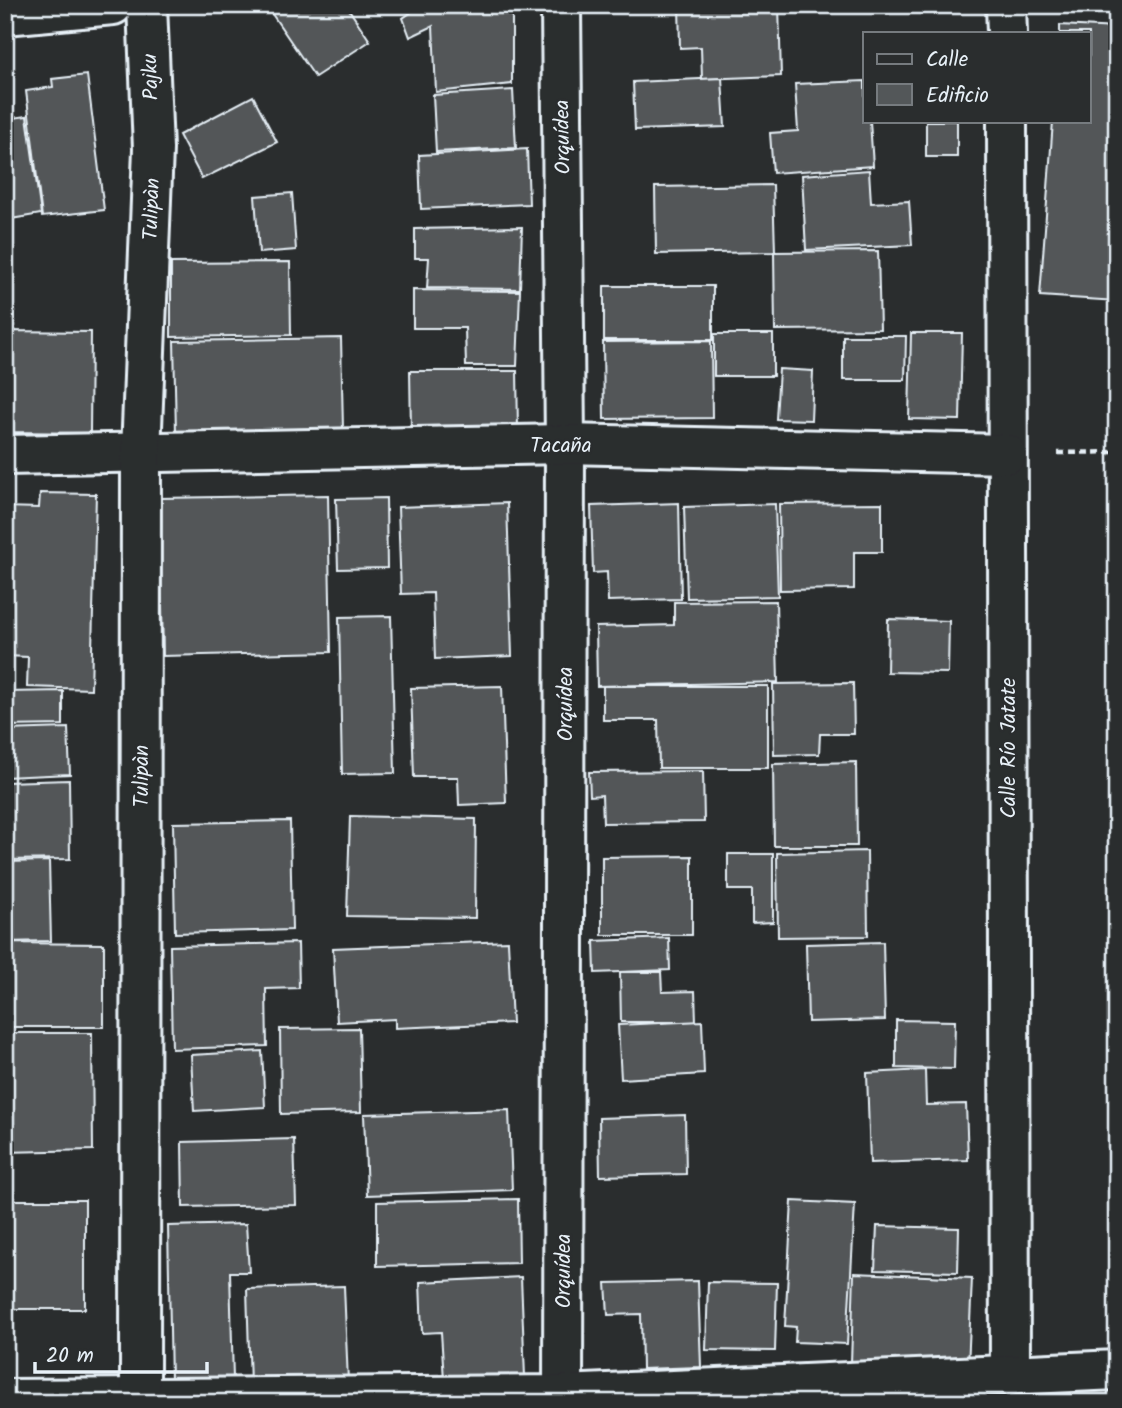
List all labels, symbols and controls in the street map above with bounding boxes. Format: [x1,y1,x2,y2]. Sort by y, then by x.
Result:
legend [863,32,1090,122]
text: Calle [926,44,969,77]
street label: Pajku [134,53,169,101]
text: Edificio [926,80,989,113]
street label: Orquídea [546,99,581,175]
street label: Tulipàn [135,177,170,241]
street label: Tacaña [530,430,592,463]
street label: Orquídea [550,667,583,741]
street label: Calle Río Jatate [993,677,1026,819]
street label: Tulipàn [126,745,159,807]
street label: Orquídea [548,1234,581,1308]
scale bar [35,1331,206,1375]
text: 20 m [46,1340,94,1373]

